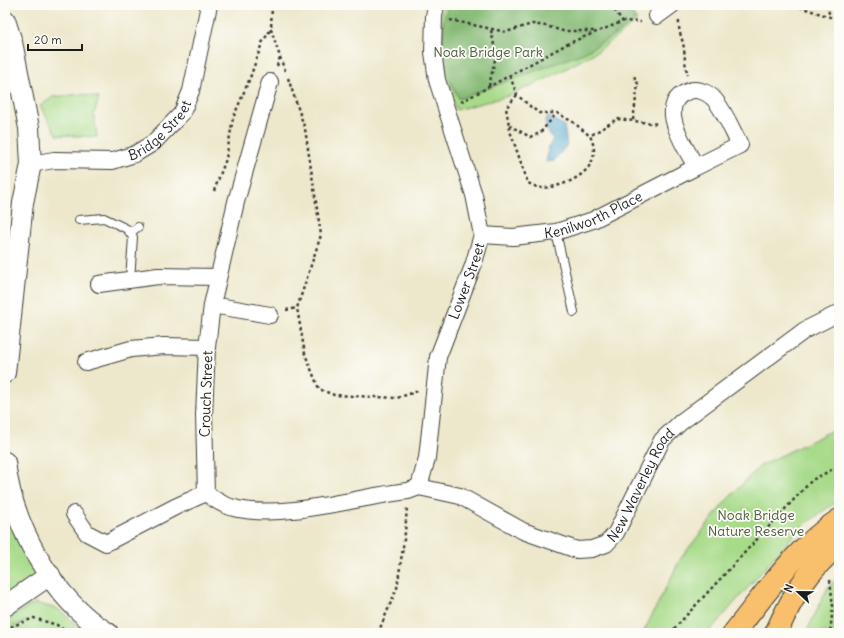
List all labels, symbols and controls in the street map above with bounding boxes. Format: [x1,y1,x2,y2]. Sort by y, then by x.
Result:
scale bar [28,26,82,52]
text: 20 m [34,32,62,47]
park label: Noak Bridge Park [433,43,543,61]
street label: Bridge Street [126,97,195,165]
street label: Kenilworth Place [543,187,645,242]
street label: Lower Street [444,240,488,322]
street label: Crouch Street [195,350,217,438]
street label: New Waverley Road [603,424,678,546]
park label: Noak Bridge Nature Reserve [708,506,804,540]
north arrow [778,572,818,612]
text: N [781,582,797,594]

